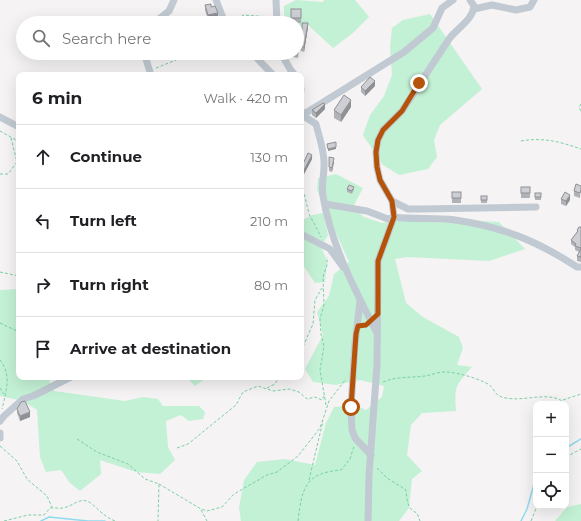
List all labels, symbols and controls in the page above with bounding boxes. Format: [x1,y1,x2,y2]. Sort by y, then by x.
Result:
search box [16,16,304,60]
icon: search [30,27,52,49]
text: Search here [62,29,151,48]
route end [410,74,428,92]
text: 6 min [32,88,82,108]
text: Walk · 420 m [204,90,288,106]
icon: ahead [32,146,54,168]
text: Continue [70,147,142,166]
text: 130 m [250,149,288,165]
icon: left [32,210,54,232]
text: Turn left [70,211,137,230]
text: 210 m [250,213,288,229]
icon: right [32,274,54,296]
text: Turn right [70,275,149,294]
text: 80 m [254,277,288,293]
icon: arrive [32,338,54,360]
text: Arrive at destination [70,339,231,358]
route start [342,398,360,416]
map controls [533,401,569,509]
button: + [533,401,569,437]
button: − [533,437,569,473]
button: locate [533,473,569,509]

